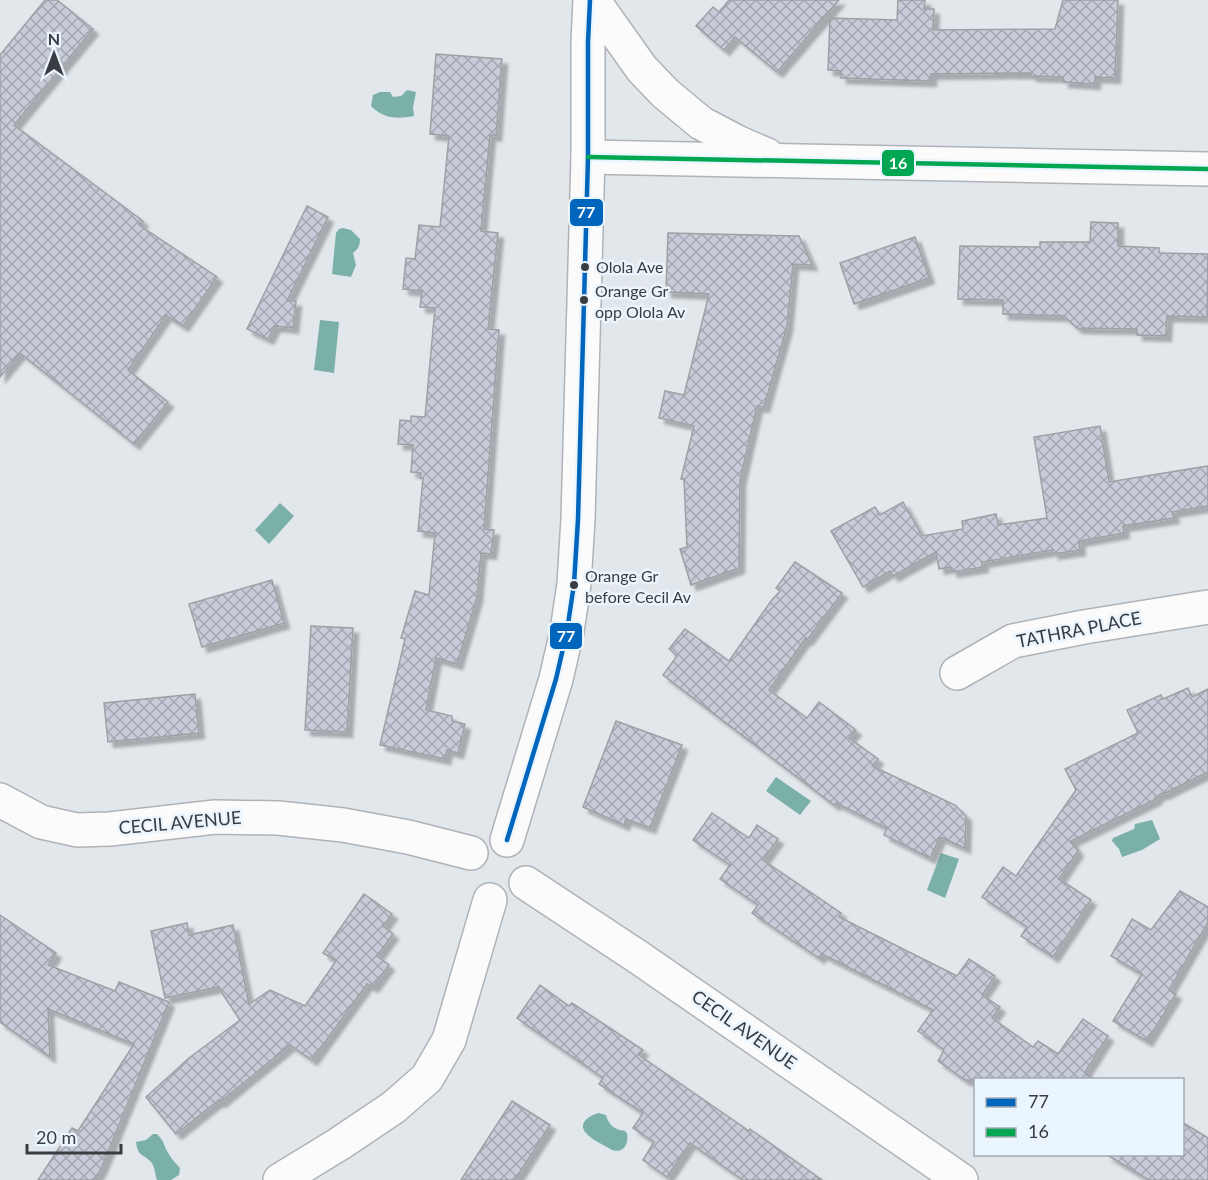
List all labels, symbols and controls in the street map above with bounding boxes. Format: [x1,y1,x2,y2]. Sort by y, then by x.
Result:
north arrow [24,24,84,84]
text: N [48,29,60,48]
line badge: 16 [881,149,915,177]
text: 16 [889,153,907,172]
line badge: 77 [569,198,604,227]
text: 77 [577,202,595,221]
place label: Olola Ave [596,257,663,276]
marker: Olola Ave [579,261,591,273]
place label: Orange Gr opp Olola Av [595,281,686,321]
marker: Orange Gr opp Olola Av [578,294,590,306]
place label: Orange Gr before Cecil Av [585,566,692,606]
marker: Orange Gr before Cecil Av [568,579,580,591]
street label: TATHRA PLACE [1015,606,1143,652]
line badge: 77 [549,622,583,650]
text: 77 [557,626,575,645]
street label: CECIL AVENUE [118,806,242,838]
street label: CECIL AVENUE [688,985,801,1073]
legend [974,1078,1184,1156]
text: 77 [1028,1090,1049,1112]
scale bar [27,1117,122,1155]
text: 16 [1028,1120,1049,1142]
text: 20 m [36,1126,76,1148]

